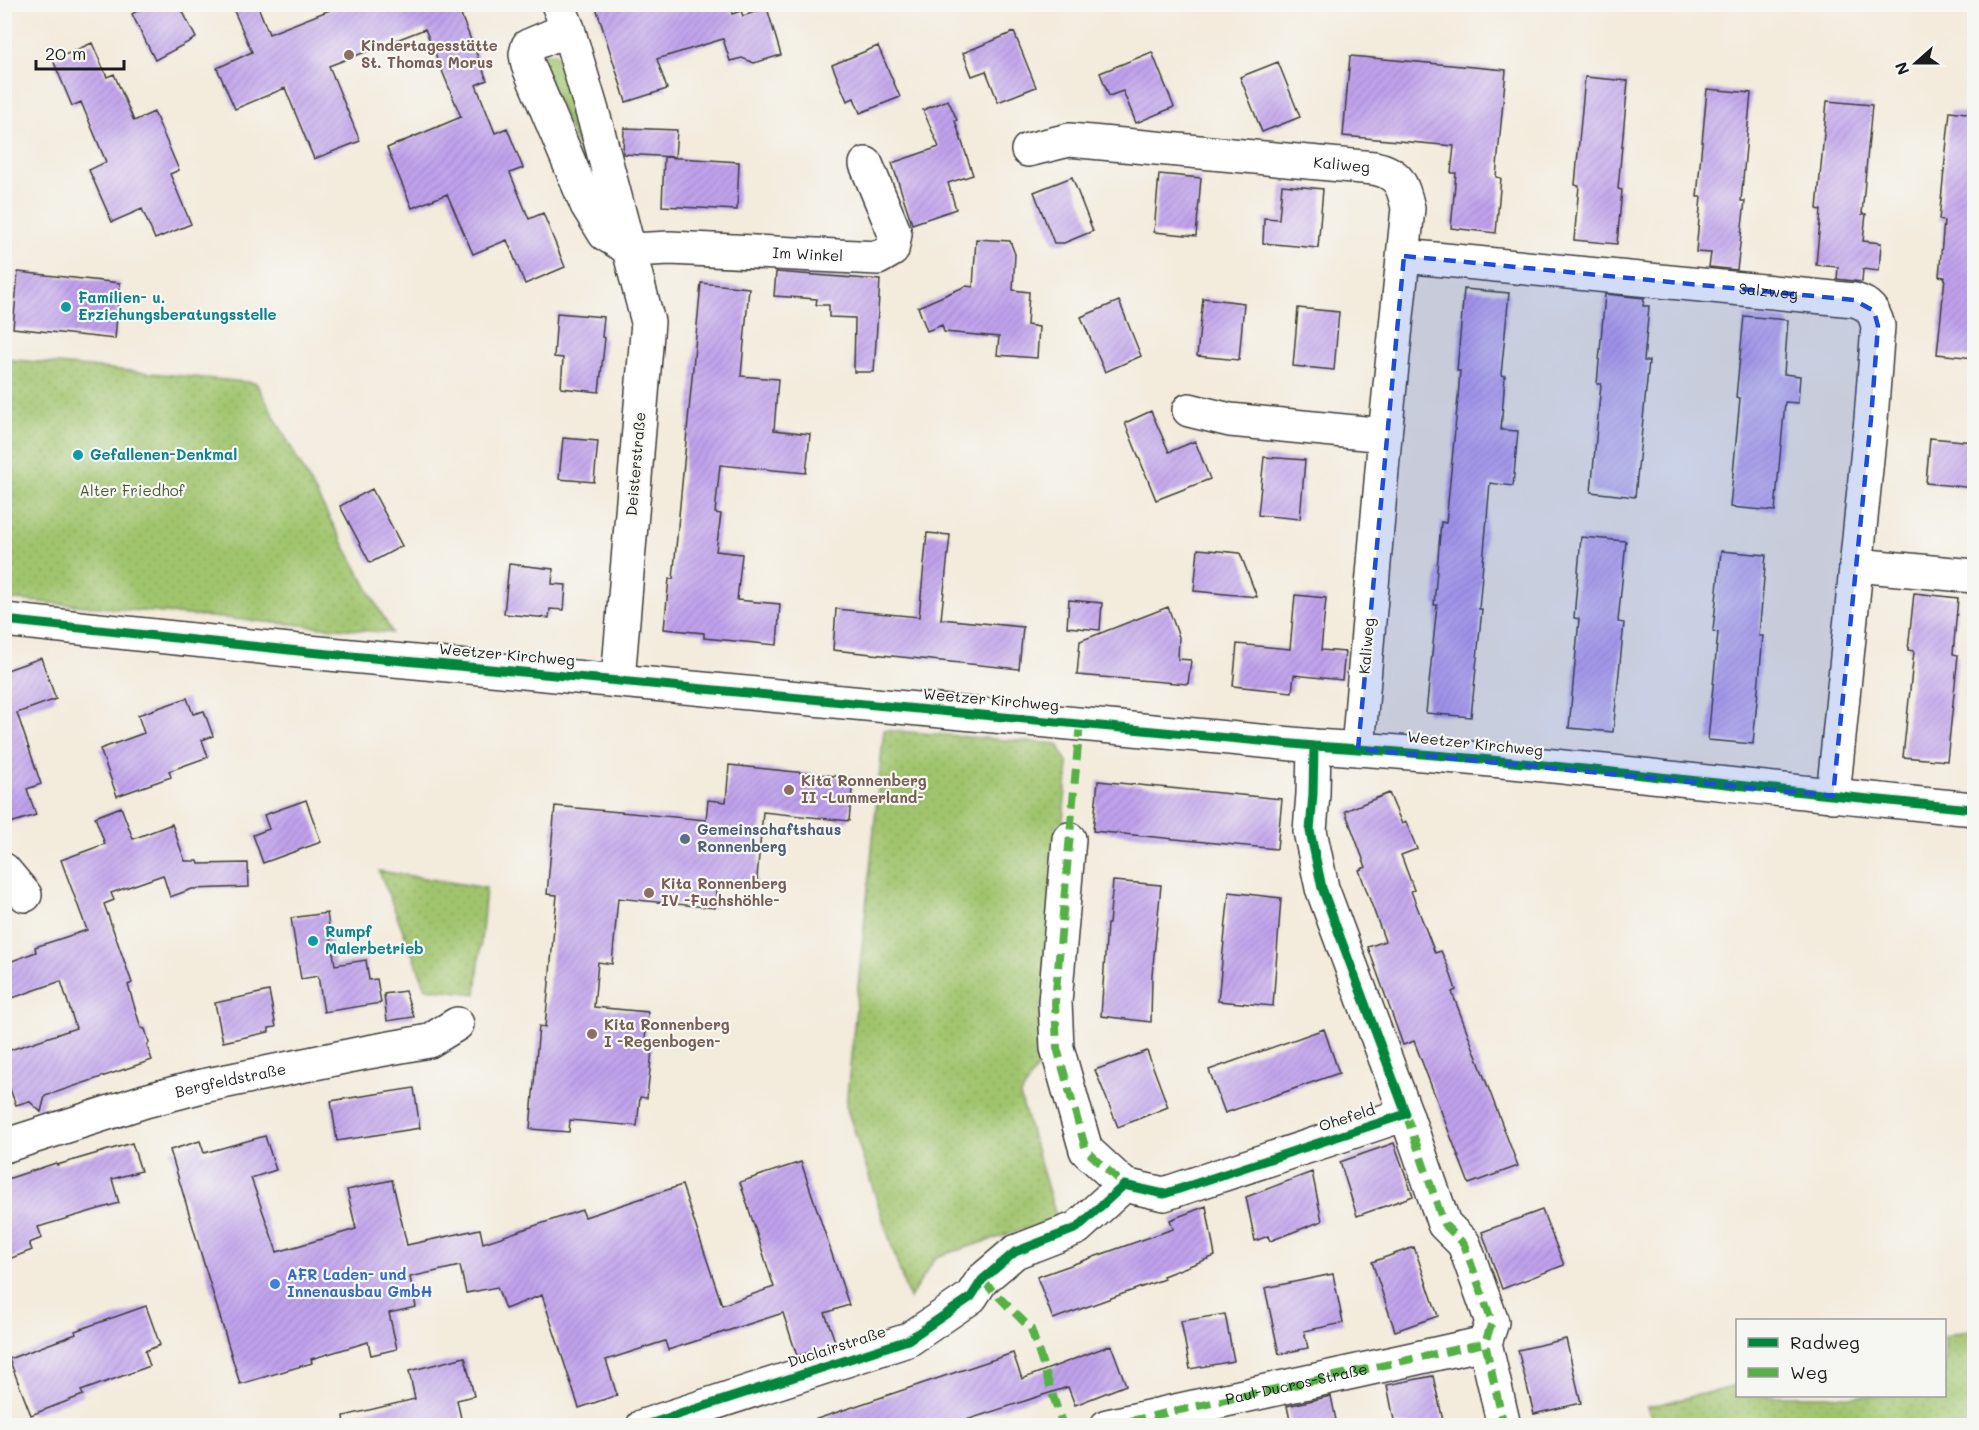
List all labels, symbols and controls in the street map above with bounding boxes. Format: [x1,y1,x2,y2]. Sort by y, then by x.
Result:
scale bar [36,33,124,71]
north arrow [1886,33,1946,93]
place label: Kindertagesstätte St. Thomas Morus [361,35,498,72]
text: 20 m [45,41,86,65]
marker: Kindertagesstätte St. Thomas Morus [342,48,356,62]
text: N [1890,59,1914,78]
street label: Kaliweg [1313,151,1371,177]
street label: Im Winkel [772,242,844,265]
street label: Salzweg [1738,278,1799,304]
place label: Familien- u. Erziehungsberatungsstelle [78,287,276,324]
marker: Familien- u. Erziehungsberatungsstelle [59,300,73,314]
street label: Deisterstraße [620,411,650,517]
place label: Gefallenen-Denkmal [90,444,237,464]
marker: Gefallenen-Denkmal [71,448,85,462]
park label: Alter Friedhof [80,480,186,500]
street label: Kaliweg [1354,617,1378,675]
street label: Weetzer Kirchweg [438,638,576,670]
street label: Weetzer Kirchweg [922,683,1060,715]
street label: Weetzer Kirchweg [1406,726,1544,760]
place label: Kita Ronnenberg II -Lummerland- [801,770,927,807]
marker: Kita Ronnenberg II -Lummerland- [782,783,796,797]
place label: Gemeinschaftshaus Ronnenberg [697,819,841,856]
marker: Gemeinschaftshaus Ronnenberg [678,832,692,846]
place label: Kita Ronnenberg IV -Fuchshöhle- [661,873,787,910]
marker: Kita Ronnenberg IV -Fuchshöhle- [642,886,656,900]
place label: Rumpf Malerbetrieb [325,921,424,958]
marker: Rumpf Malerbetrieb [306,934,320,948]
place label: Kita Ronnenberg I -Regenbogen- [604,1014,730,1051]
marker: Kita Ronnenberg I -Regenbogen- [585,1027,599,1041]
street label: Bergfeldstraße [173,1058,288,1102]
street label: Ohefeld [1316,1099,1377,1136]
place label: AFR Laden- und Innenausbau GmbH [287,1264,433,1301]
marker: AFR Laden- und Innenausbau GmbH [268,1277,282,1291]
legend [1736,1319,1946,1397]
street label: Duclairstraße [785,1321,888,1371]
text: Radweg [1790,1330,1860,1354]
street label: Paul-Ducros-Straße [1223,1358,1369,1409]
text: Weg [1790,1360,1827,1384]

